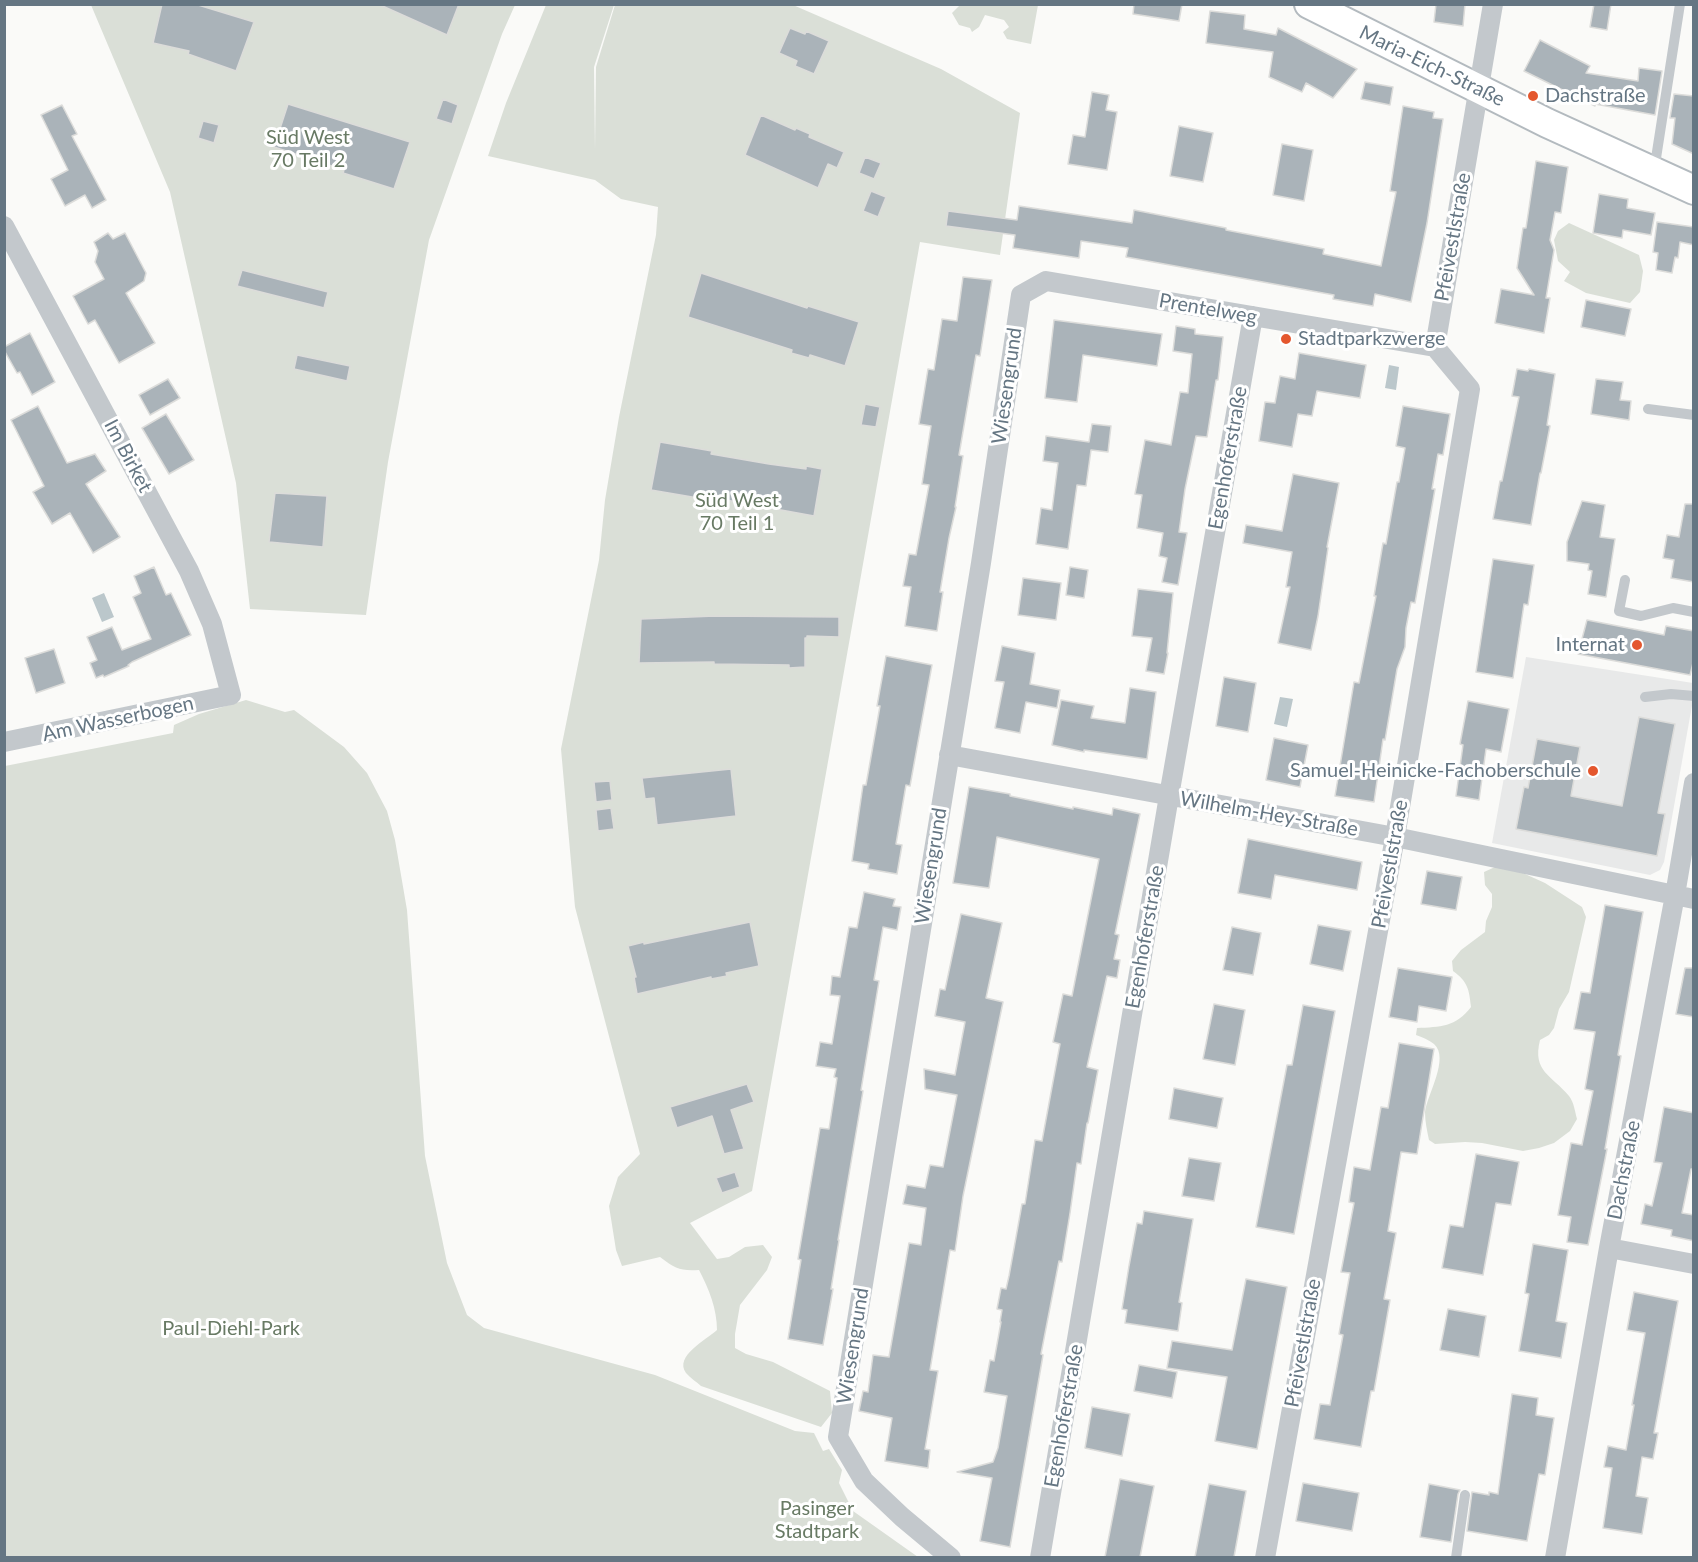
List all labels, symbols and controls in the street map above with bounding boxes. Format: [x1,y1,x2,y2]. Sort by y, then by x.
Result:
street label: Maria-Eich-Straße [1355,20,1509,112]
place label: Dachstraße [1545,84,1646,108]
marker: Dachstraße [1526,89,1540,103]
park label: Süd West 70 Teil 2 [266,126,350,173]
street label: Pfeivestlstraße [1430,171,1476,303]
street label: Prentelweg [1157,289,1259,329]
street label: Wiesengrund [987,326,1027,446]
place label: Stadtparkzwerge [1298,327,1445,351]
marker: Stadtparkzwerge [1279,332,1293,346]
street label: Egenhoferstraße [1204,385,1252,531]
street label: Im Birket [99,415,157,497]
park label: Süd West 70 Teil 1 [695,489,779,536]
place label: Internat [1555,633,1625,657]
marker: Internat [1630,638,1644,652]
street label: Am Wasserbogen [40,691,196,747]
place label: Samuel-Heinicke-Fachoberschule [1290,759,1581,783]
marker: Samuel-Heinicke-Fachoberschule [1586,764,1600,778]
street label: Wilhelm-Hey-Straße [1178,787,1360,841]
street label: Pfeivestlstraße [1367,798,1413,930]
street label: Wiesengrund [910,806,952,926]
street label: Egenhoferstraße [1121,864,1169,1010]
street label: Dachstraße [1603,1118,1645,1222]
street label: Pfeivestlstraße [1280,1277,1326,1409]
street label: Wiesengrund [832,1286,874,1406]
park label: Paul-Diehl-Park [162,1317,300,1341]
street label: Egenhoferstraße [1040,1343,1088,1489]
park label: Pasinger Stadtpark [775,1497,859,1544]

